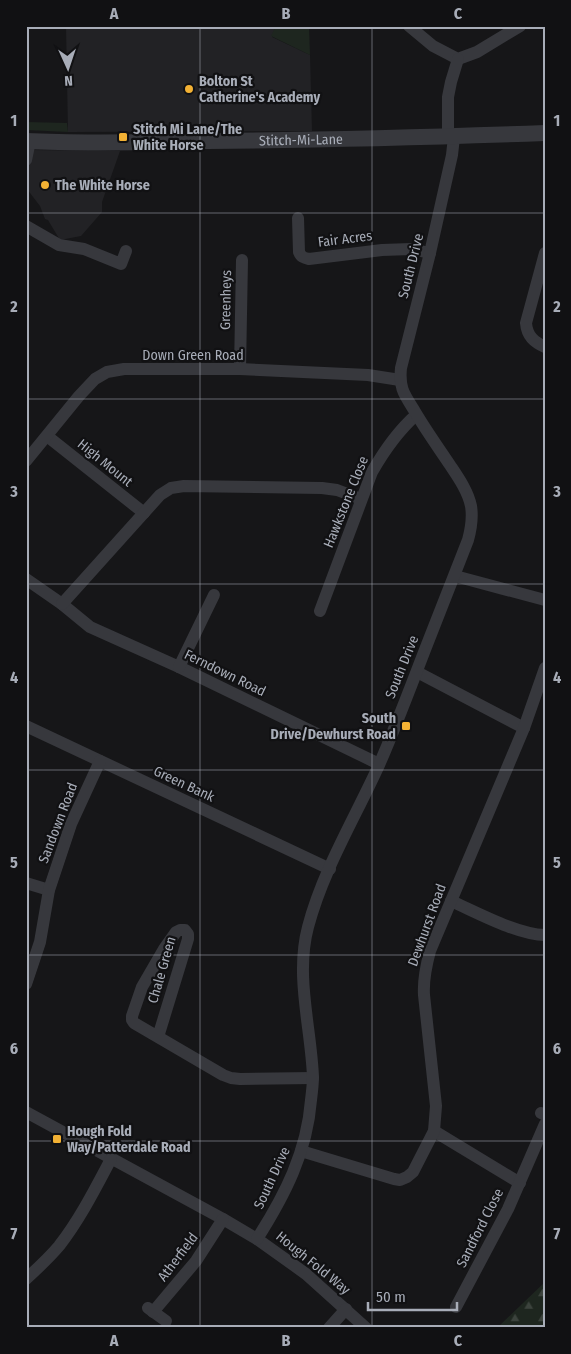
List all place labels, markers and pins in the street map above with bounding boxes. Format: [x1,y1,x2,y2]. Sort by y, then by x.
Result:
place label: Bolton St Catherine's Academy [199,73,320,106]
marker: Bolton St Catherine's Academy [183,83,195,95]
place label: Stitch Mi Lane/The White Horse [133,121,242,154]
marker: Stitch Mi Lane/The White Horse [117,131,129,143]
place label: The White Horse [55,177,150,194]
marker: The White Horse [39,179,51,191]
place label: South Drive/Dewhurst Road [271,710,396,743]
marker: South Drive/Dewhurst Road [400,720,412,732]
place label: Hough Fold Way/Patterdale Road [67,1123,191,1156]
marker: Hough Fold Way/Patterdale Road [51,1133,63,1145]

